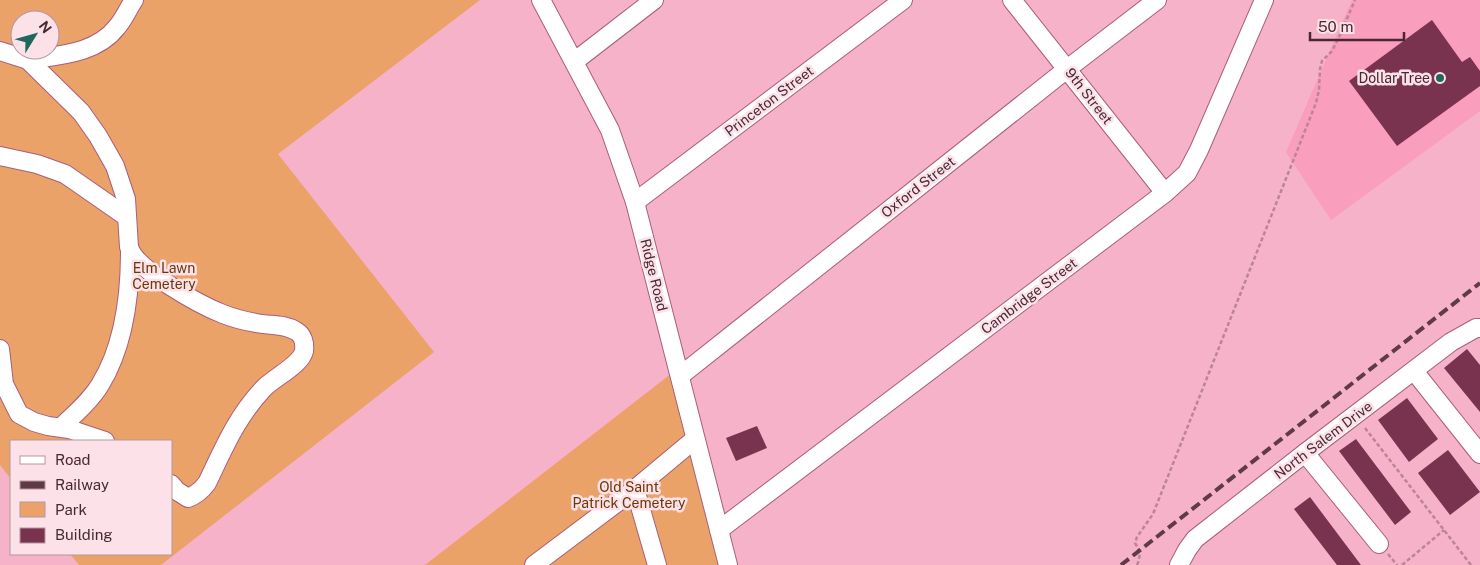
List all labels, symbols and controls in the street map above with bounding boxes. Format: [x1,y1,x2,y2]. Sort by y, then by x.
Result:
north arrow [10,10,60,60]
scale bar [1310,10,1404,42]
text: N [36,18,55,36]
text: 50 m [1318,18,1353,35]
street label: Princeton Street [722,62,816,140]
street label: 9th Street [1062,65,1116,127]
place label: Dollar Tree [1358,70,1430,86]
marker: Dollar Tree [1434,72,1446,84]
street label: Oxford Street [878,153,958,221]
street label: Ridge Road [637,237,671,313]
street label: Cambridge Street [978,255,1080,337]
park label: Elm Lawn Cemetery [132,260,196,292]
street label: North Salem Drive [1271,398,1375,482]
legend [10,440,172,555]
text: Road [55,451,91,468]
text: Railway [55,476,109,493]
park label: Old Saint Patrick Cemetery [573,479,686,511]
text: Park [55,501,87,518]
text: Building [55,526,113,543]

